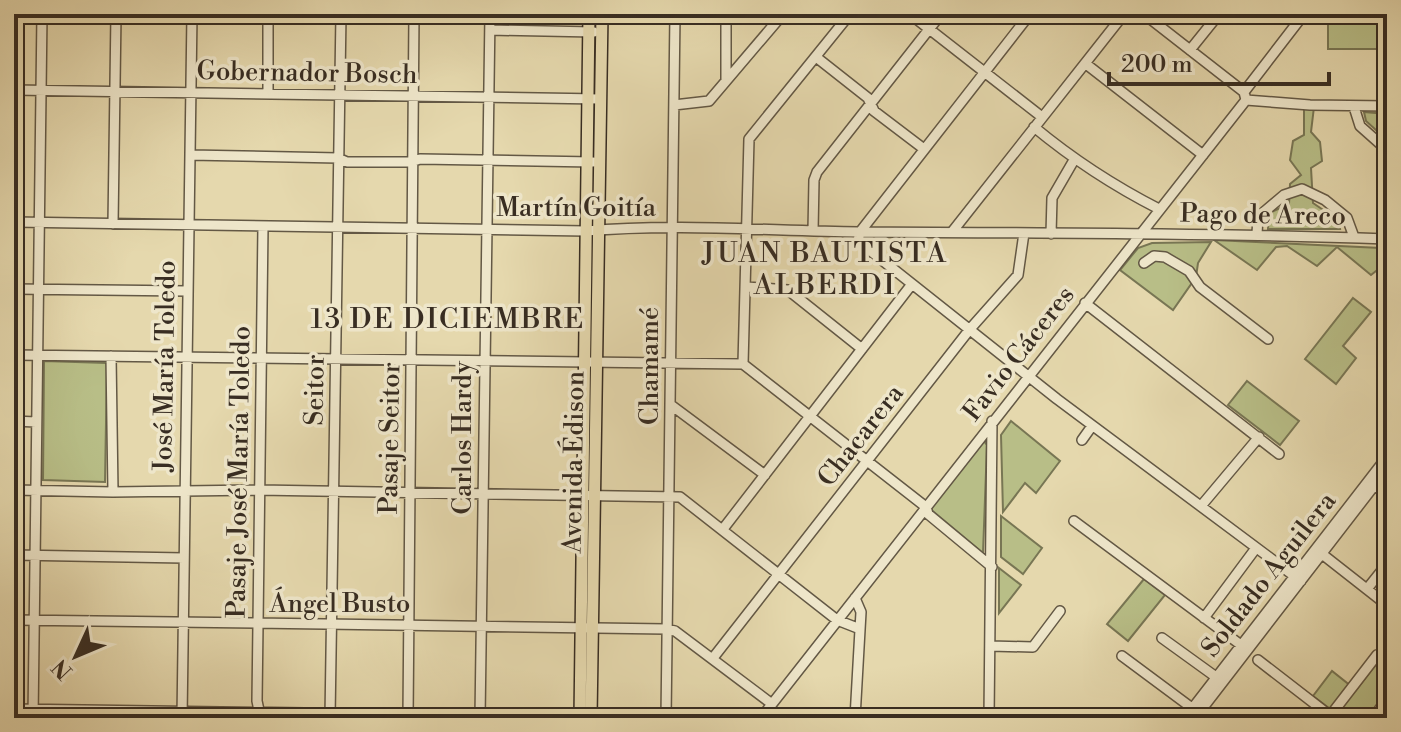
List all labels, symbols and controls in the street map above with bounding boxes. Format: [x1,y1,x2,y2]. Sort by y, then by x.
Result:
scale bar [1109,36,1329,86]
text: 200 m [1121,50,1192,80]
street label: Gobernador Bosch [196,55,418,91]
street label: Martín Goitía [496,192,657,224]
street label: Pago de Areco [1180,198,1346,232]
district label: JUAN BAUTISTA ALBERDI [701,236,948,303]
street label: José María Toledo [147,260,183,473]
street label: Favio Cáceres [956,280,1081,428]
district label: 13 DE DICIEMBRE [311,302,585,337]
street label: Chamamé [634,307,666,425]
street label: Pasaje José María Toledo [220,326,258,618]
street label: Seitor [298,354,332,426]
street label: Carlos Hardy [447,361,479,515]
street label: Pasaje Seitor [373,362,407,514]
street label: Avenida Édison [554,371,592,554]
street label: Chacarera [811,377,911,493]
street label: Soldado Aguilera [1194,485,1344,663]
street label: Ángel Busto [269,586,410,620]
north arrow [36,616,116,696]
text: N [47,653,78,684]

